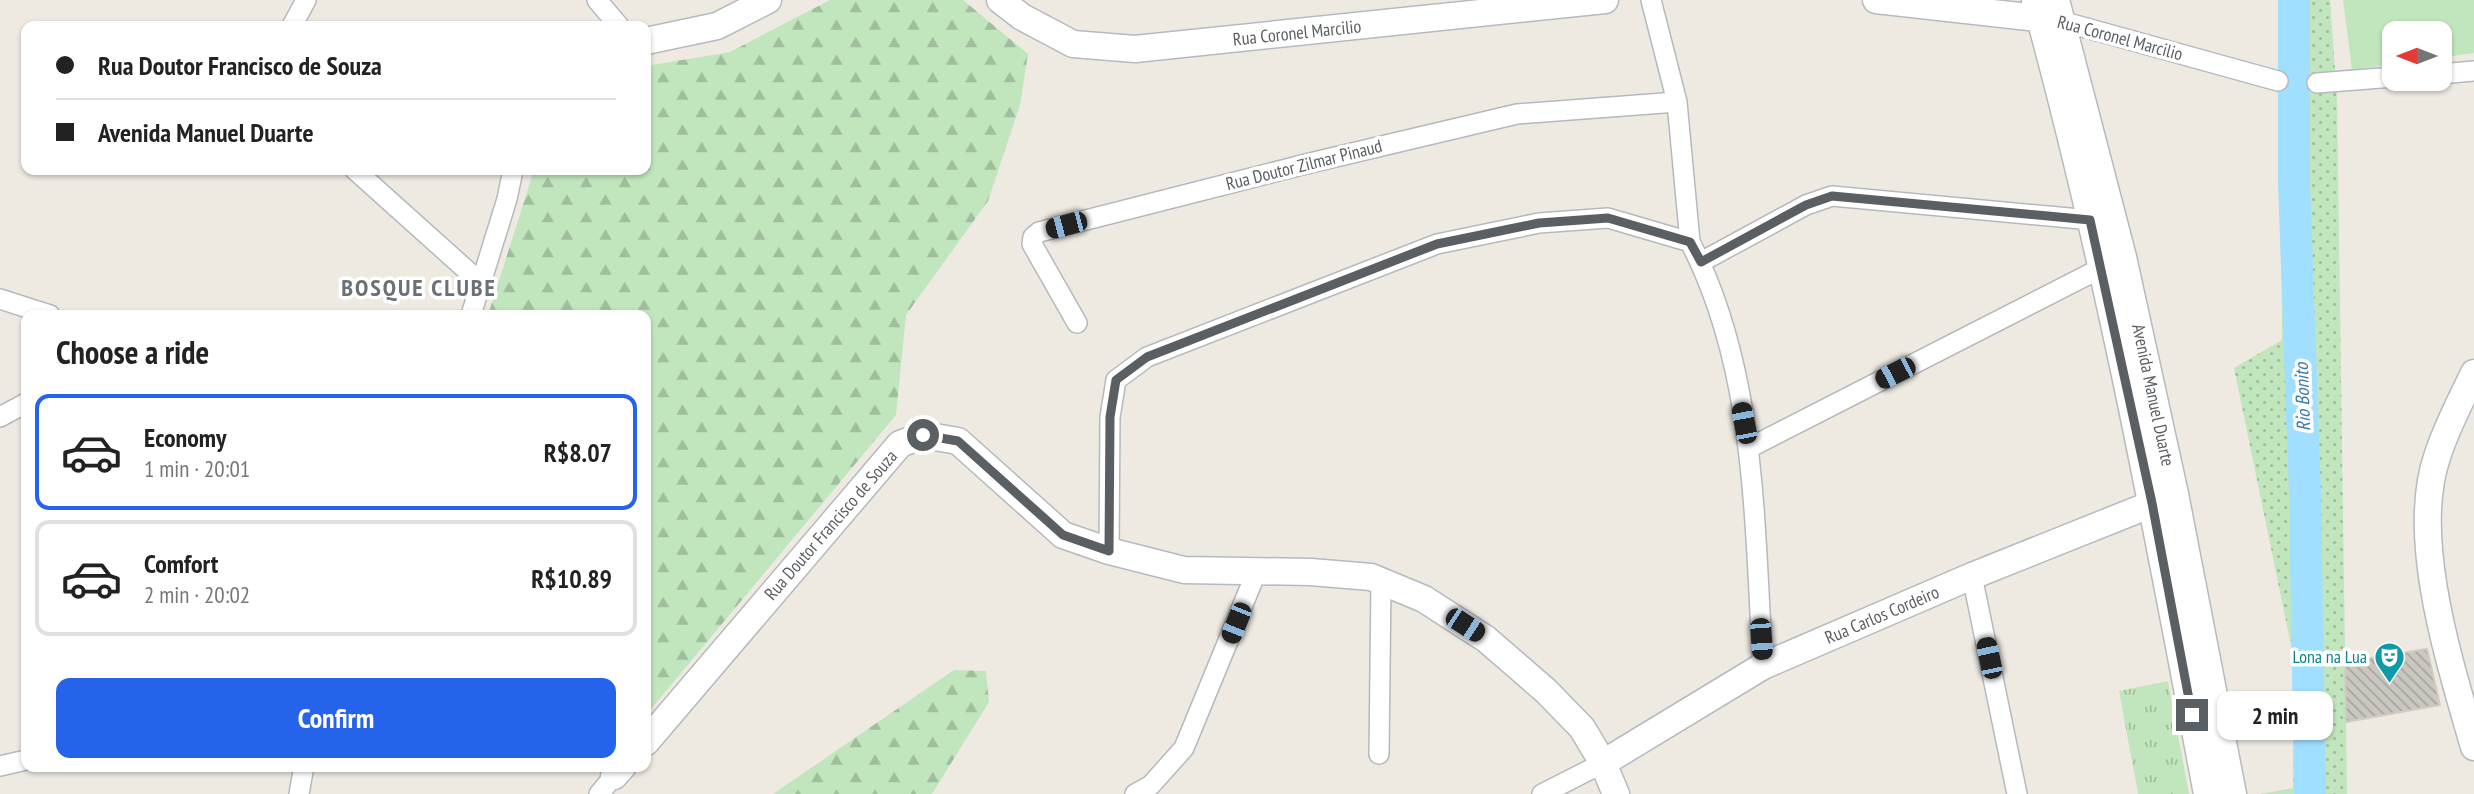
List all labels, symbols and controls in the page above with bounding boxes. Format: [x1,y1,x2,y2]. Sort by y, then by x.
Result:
street label: Rua Coronel Marcilio [2055,10,2186,65]
street label: Rua Coronel Marcilio [1232,14,1362,51]
north arrow [2382,21,2452,91]
map controls [2382,21,2452,91]
text: Rua Doutor Francisco de Souza [98,49,382,82]
text: Avenida Manuel Duarte [98,116,314,149]
street label: Rua Doutor Zilmar Pinaud [1223,134,1384,195]
car [1043,209,1090,241]
district label: BOSQUE CLUBE [341,272,497,303]
street label: Avenida Manuel Duarte [2127,322,2180,468]
text: Choose a ride [56,331,209,373]
car [1872,354,1919,392]
water label: Rio Bonito [2289,361,2315,432]
car [1730,400,1759,446]
route start [907,419,939,451]
icon: car [60,421,123,484]
text: Economy [144,421,226,454]
text: R$8.07 [544,436,612,469]
street label: Rua Doutor Francisco de Souza [759,445,902,604]
text: 1 min · 20:01 [144,454,250,483]
icon: car [60,547,123,610]
text: Comfort [144,547,218,580]
text: R$10.89 [531,562,612,595]
text: 2 min · 20:02 [144,580,250,609]
street label: Rua Carlos Cordeiro [1821,580,1943,649]
car [1219,600,1254,646]
car [1442,605,1489,645]
car [1750,617,1773,661]
car [1975,635,2004,681]
theatre icon: Lona na Lua [2373,640,2407,684]
place label: Lona na Lua [2292,645,2367,668]
button: Confirm [56,678,616,758]
callout: 2 min [2216,690,2332,740]
route end [2176,699,2208,731]
text: 2 min [2252,701,2298,730]

